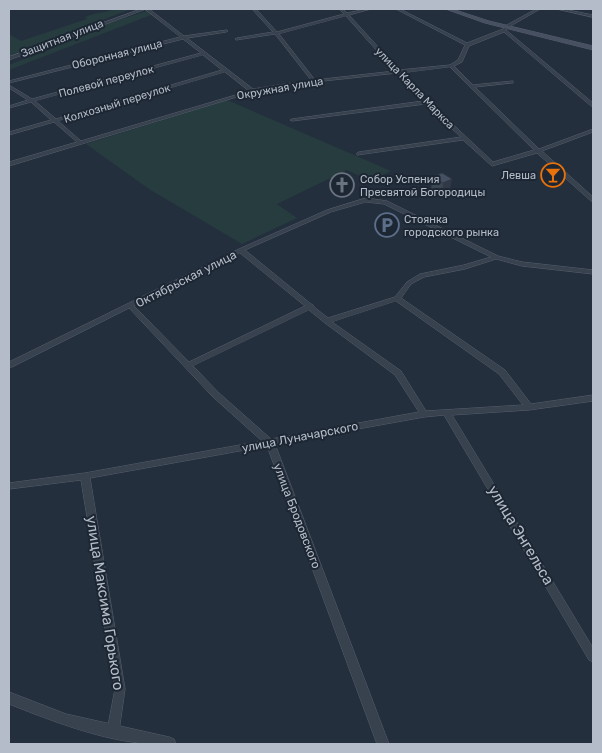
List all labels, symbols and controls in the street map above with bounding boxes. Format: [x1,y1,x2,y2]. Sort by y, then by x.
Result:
street label: Защитная улица [19,17,105,60]
street label: Оборонная улица [71,37,164,72]
street label: улица Карла Маркса [372,45,457,132]
street label: Полевой переулок [57,63,155,100]
street label: Окружная улица [236,74,324,103]
street label: Колхозный переулок [62,81,172,126]
bar icon: Левша [540,162,566,188]
place label: Левша [501,169,536,182]
church icon: Собор Успения Пресвятой Богородицы [329,172,355,198]
place label: Собор Успения Пресвятой Богородицы [360,173,485,199]
parking icon: Cтоянка городского рынка [374,212,400,238]
place label: Cтоянка городского рынка [404,213,499,239]
street label: Октябрьская улица [133,248,239,310]
street label: улица Луначарского [241,419,360,455]
street label: улица Бродовского [270,461,324,571]
street label: улица Энгельса [484,482,558,588]
street label: улица Максима Горького [82,514,128,692]

